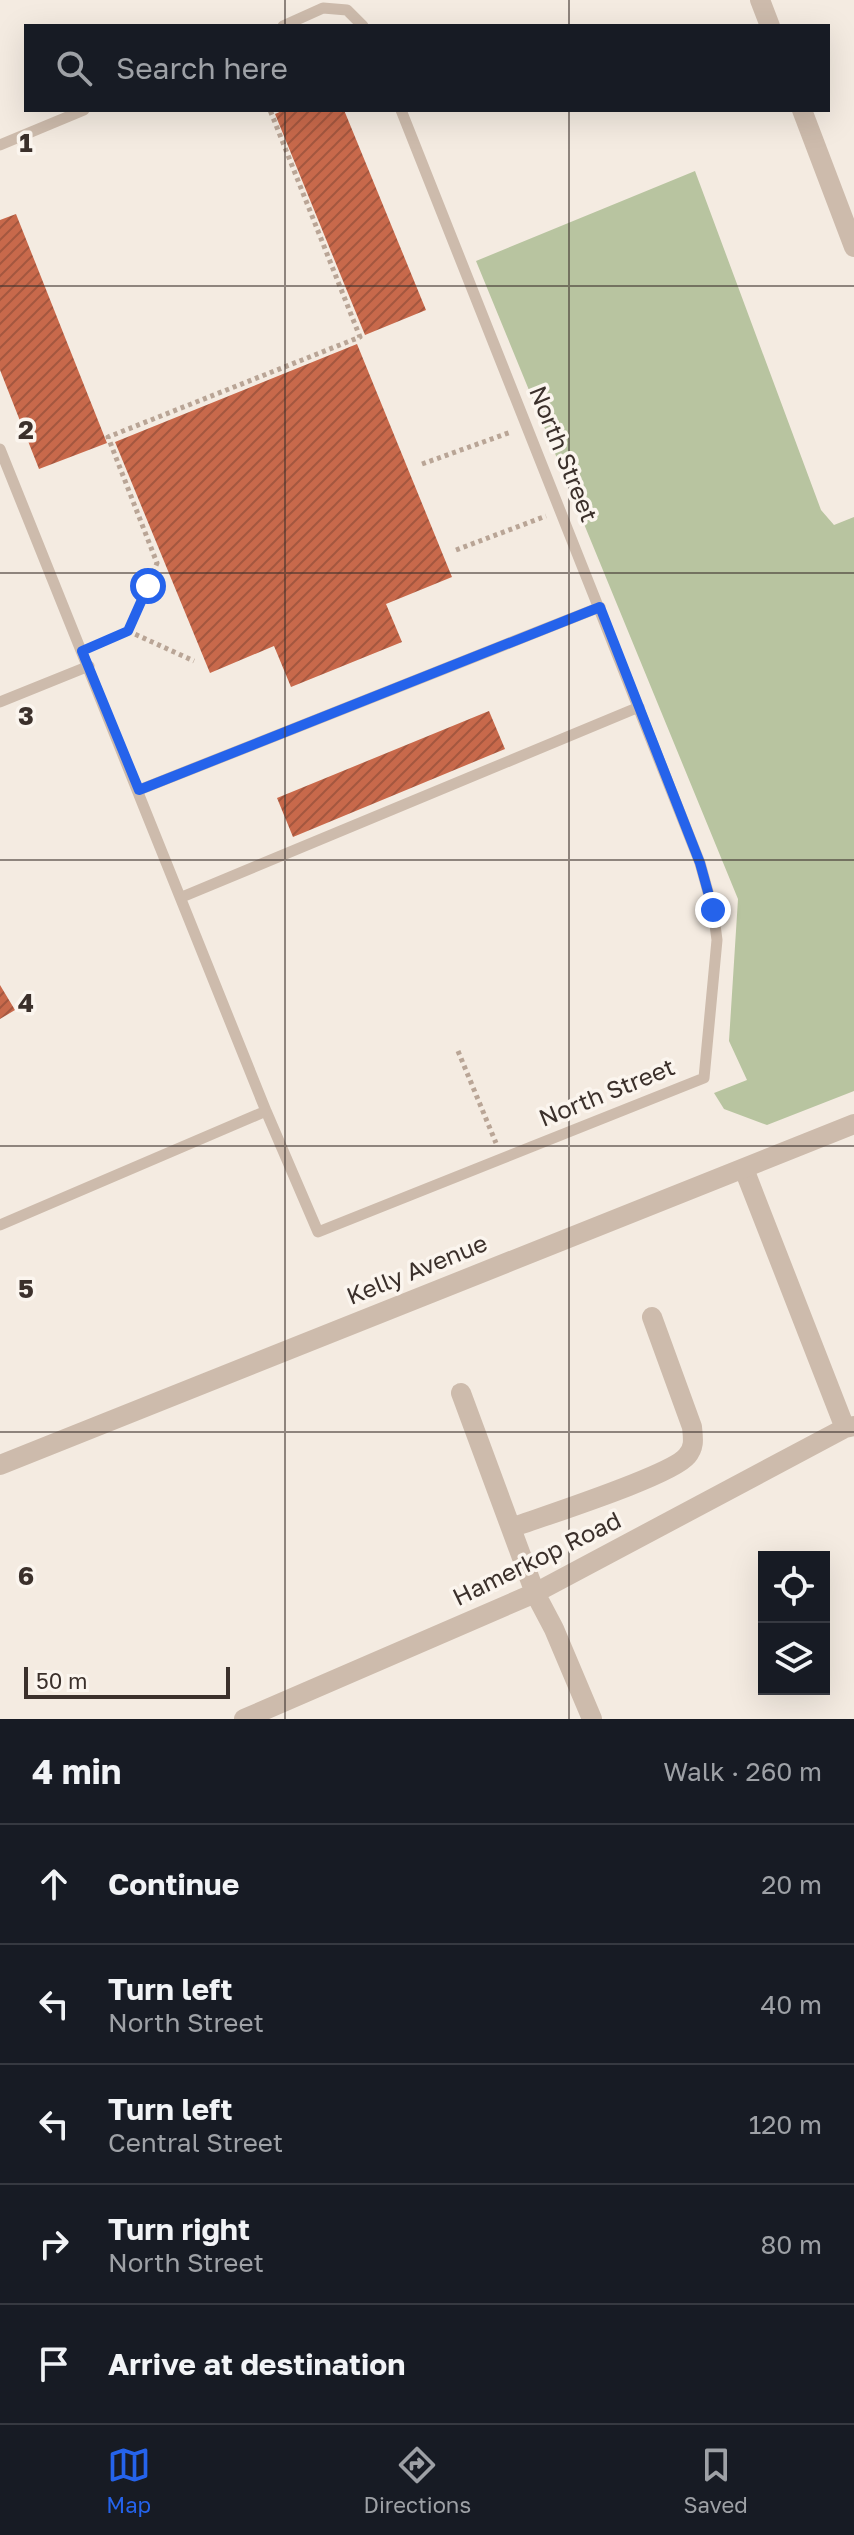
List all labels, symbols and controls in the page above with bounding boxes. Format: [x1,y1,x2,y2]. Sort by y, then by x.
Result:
search box [24,24,830,112]
icon: search [52,46,96,90]
text: Search here [116,50,288,86]
text: 1 [19,127,33,158]
street label: North Street [524,381,605,526]
text: 2 [18,414,34,445]
route start [130,568,166,604]
text: 3 [18,700,34,731]
route end [695,892,731,928]
text: 4 [18,987,34,1018]
street label: North Street [534,1051,679,1132]
street label: Kelly Avenue [342,1227,491,1310]
text: 5 [18,1273,34,1304]
street label: Hamerkop Road [448,1504,625,1611]
map controls [758,1551,830,1695]
button: locate [758,1551,830,1623]
text: 6 [18,1560,34,1591]
button: layers [758,1623,830,1695]
scale bar [24,1663,230,1699]
text: 50 m [36,1667,87,1694]
text: 4 min [32,1751,121,1791]
text: Walk · 260 m [663,1756,822,1787]
icon: ahead [32,1862,76,1906]
text: Continue [108,1866,239,1902]
text: 20 m [761,1869,822,1900]
text: Turn left [108,1971,233,2007]
icon: left [32,1982,76,2026]
text: 40 m [761,1989,822,2020]
text: North Street [108,2007,264,2038]
text: Turn left [108,2091,233,2127]
icon: left [32,2102,76,2146]
text: 120 m [749,2109,822,2140]
text: Central Street [108,2127,283,2158]
text: Turn right [108,2211,250,2247]
icon: right [32,2222,76,2266]
text: 80 m [761,2229,822,2260]
text: North Street [108,2247,264,2278]
icon: arrive [32,2342,76,2386]
text: Arrive at destination [108,2346,405,2382]
tab: Map [106,2443,151,2518]
tab: Directions [364,2443,471,2518]
tab: Saved [684,2443,748,2518]

